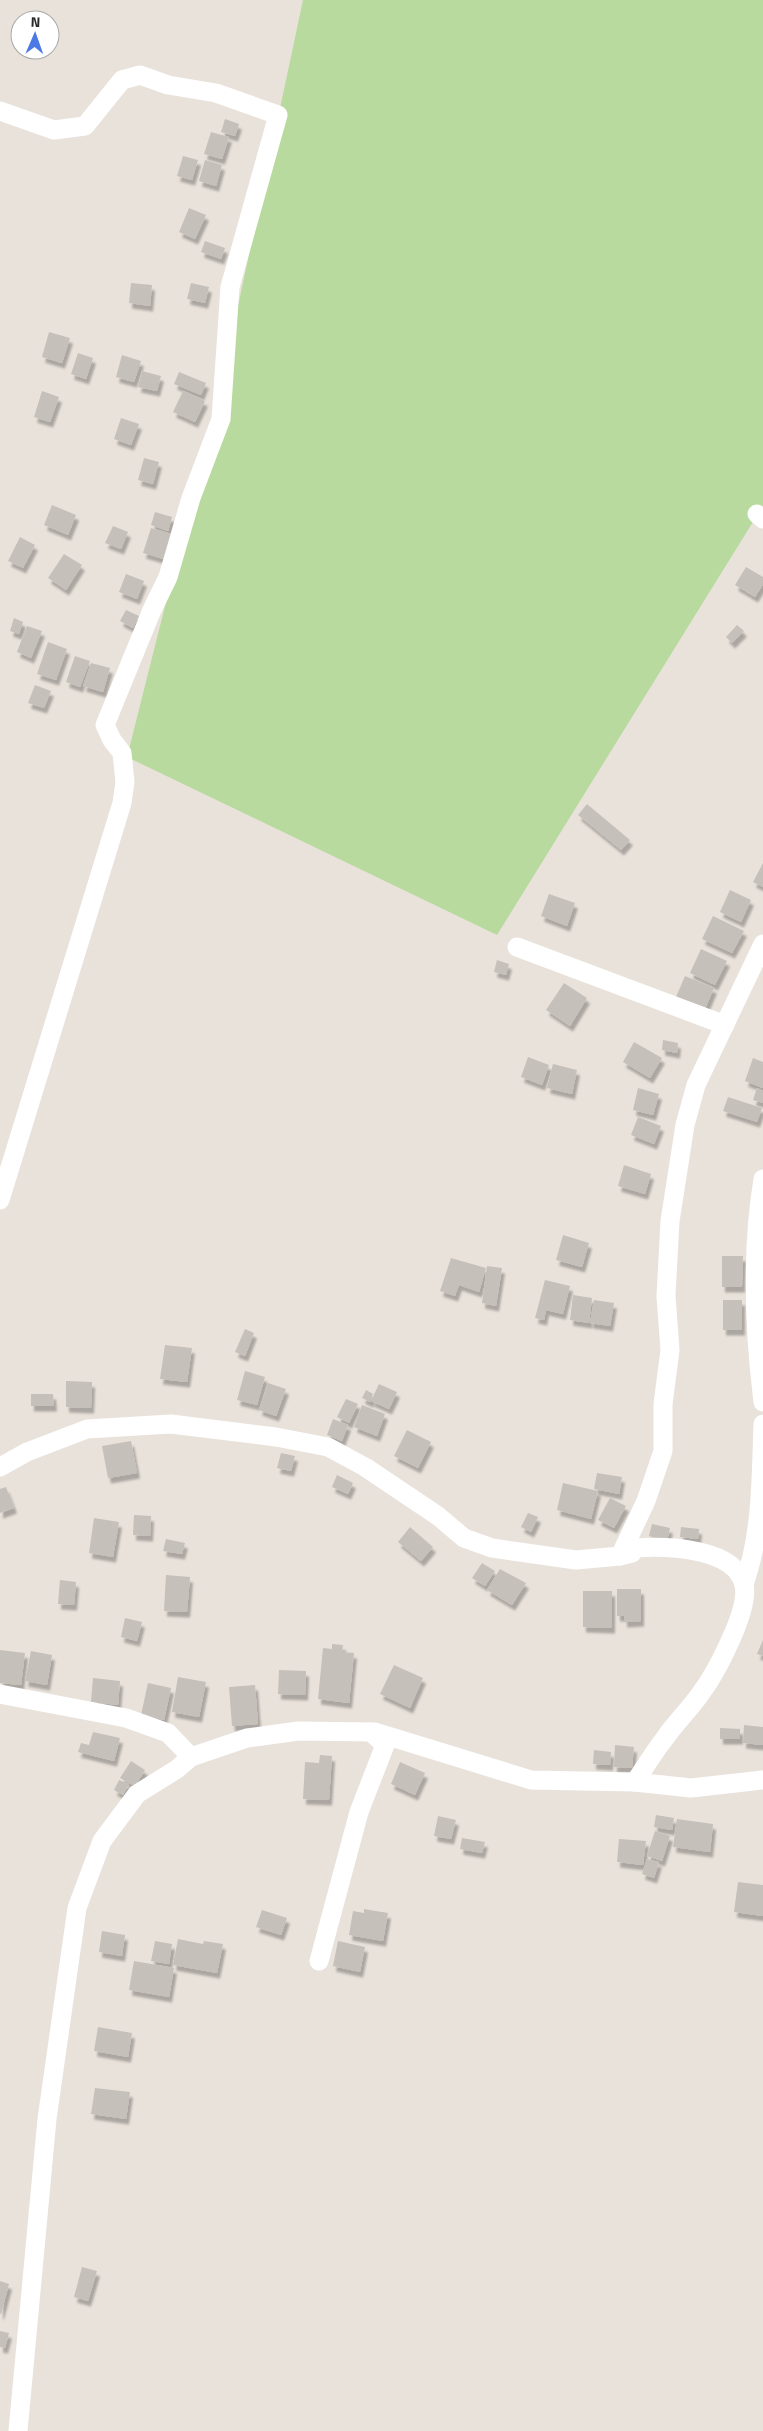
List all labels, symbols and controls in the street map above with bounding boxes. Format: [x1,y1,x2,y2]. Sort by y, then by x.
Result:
north arrow [10,10,60,60]
text: N [30,11,41,32]

